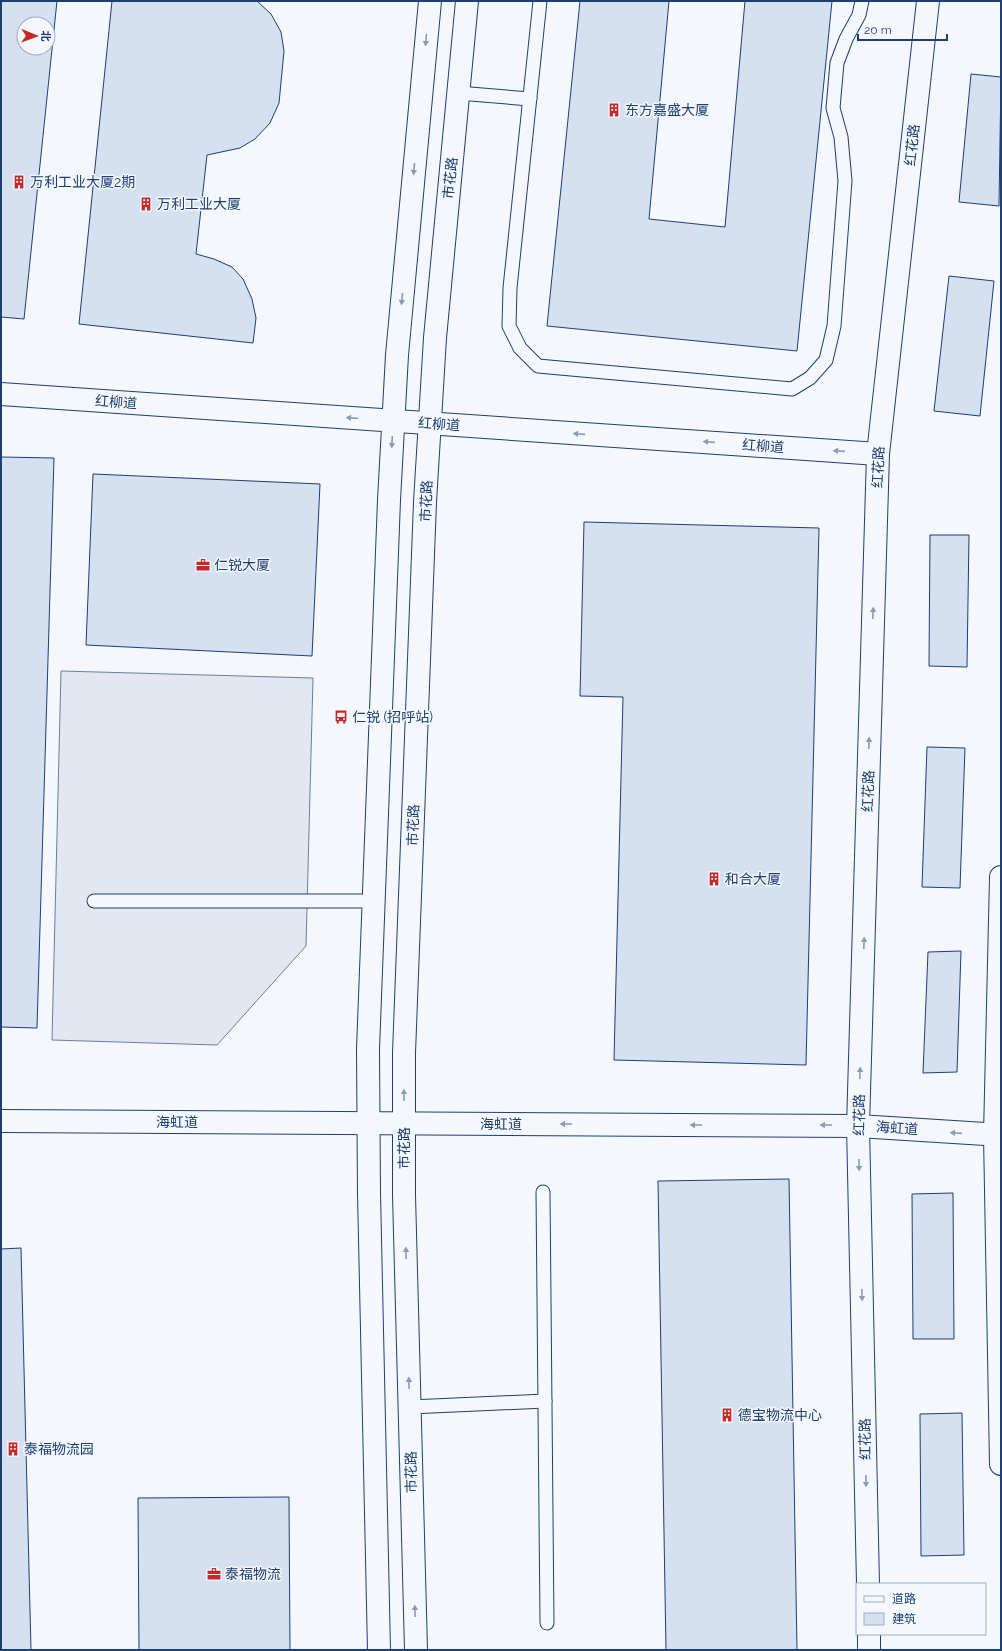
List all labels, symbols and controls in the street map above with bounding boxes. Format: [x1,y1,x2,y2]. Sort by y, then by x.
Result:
north arrow [16,16,56,56]
scale bar [858,16,947,42]
text: 20 m [864,23,892,37]
text: 北 [39,31,52,42]
one-way arrow [423,34,430,46]
building icon: 东方嘉盛大厦 [606,102,622,118]
place label: 东方嘉盛大厦 [625,102,709,118]
street label: 红花路 [902,123,922,167]
street label: 市花路 [440,156,460,200]
one-way arrow [411,163,417,175]
building icon: 万利工业大厦2期 [11,174,27,190]
place label: 万利工业大厦2期 [30,174,135,190]
building icon: 万利工业大厦 [138,196,154,212]
place label: 万利工业大厦 [157,196,241,212]
one-way arrow [398,293,405,305]
street label: 红柳道 [94,393,138,411]
one-way arrow [346,415,358,422]
street label: 红柳道 [417,415,461,433]
one-way arrow [573,430,585,437]
one-way arrow [389,436,396,448]
street label: 红柳道 [741,437,785,455]
one-way arrow [703,439,715,446]
street label: 红花路 [869,446,887,488]
one-way arrow [833,448,845,455]
street label: 市花路 [417,480,435,522]
office icon: 仁锐大厦 [195,557,211,573]
place label: 仁锐大厦 [214,557,270,573]
one-way arrow [870,606,876,619]
bus stop icon: 仁锐 (招呼站) [333,709,349,725]
place label: 仁锐 (招呼站) [352,709,433,725]
one-way arrow [866,737,873,749]
street label: 红花路 [859,770,877,812]
street label: 市花路 [404,804,422,846]
building icon: 和合大厦 [706,871,722,887]
place label: 和合大厦 [725,871,781,887]
one-way arrow [860,937,867,949]
one-way arrow [857,1066,863,1079]
one-way arrow [401,1088,407,1101]
street label: 红花路 [851,1094,867,1136]
street label: 海虹道 [156,1114,198,1130]
street label: 海虹道 [480,1116,522,1132]
street label: 海虹道 [875,1119,919,1137]
one-way arrow [559,1121,572,1127]
one-way arrow [689,1122,702,1128]
one-way arrow [820,1122,832,1129]
street label: 市花路 [396,1127,412,1169]
one-way arrow [950,1129,962,1136]
one-way arrow [856,1159,862,1172]
one-way arrow [403,1246,409,1259]
one-way arrow [859,1289,865,1302]
one-way arrow [406,1376,412,1389]
building icon: 德宝物流中心 [719,1407,735,1423]
place label: 德宝物流中心 [738,1407,822,1423]
street label: 红花路 [857,1418,873,1460]
building icon: 泰福物流园 [5,1441,21,1457]
place label: 泰福物流园 [24,1441,94,1457]
street label: 市花路 [403,1451,419,1493]
one-way arrow [862,1475,869,1487]
office icon: 泰福物流 [206,1566,222,1582]
place label: 泰福物流 [225,1566,281,1582]
legend [856,1583,986,1635]
text: 道路 [892,1592,916,1606]
one-way arrow [411,1605,418,1617]
text: 建筑 [892,1612,916,1626]

